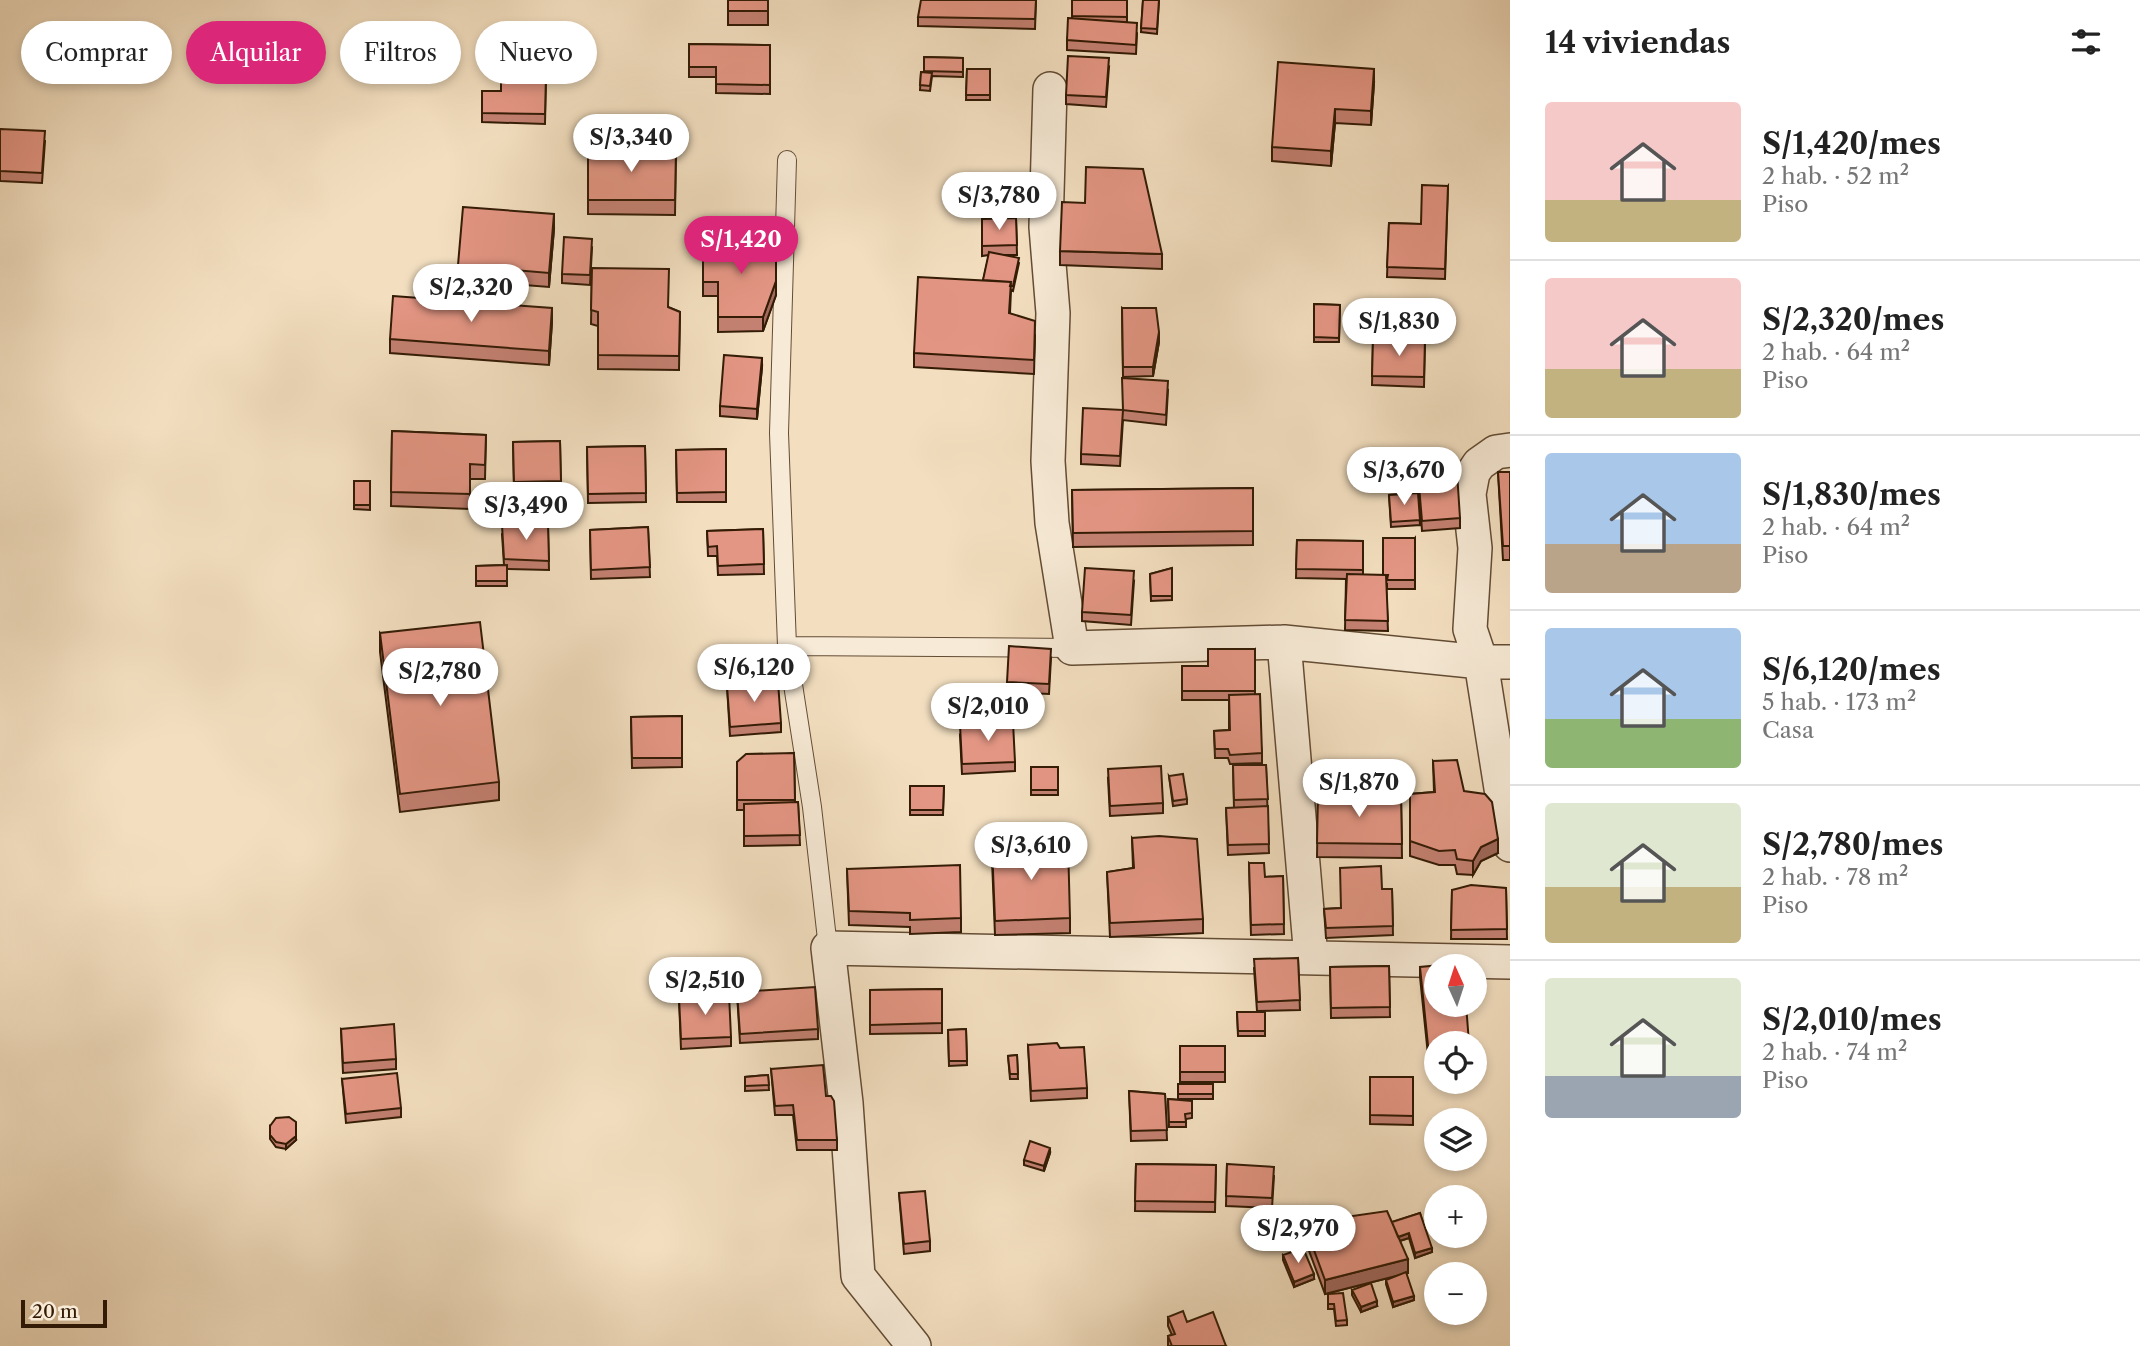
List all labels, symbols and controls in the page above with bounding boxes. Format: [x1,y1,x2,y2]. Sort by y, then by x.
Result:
chip: Comprar [21,21,172,84]
chip: Alquilar [186,21,326,84]
chip: Filtros [340,21,461,84]
chip: Nuevo [475,21,597,84]
icon: filters [2067,23,2105,61]
text: 14 viviendas [1545,24,1731,61]
pin: S/3,340 [566,114,696,174]
text: S/3,340 [589,123,673,151]
text: S/1,420/mes [1762,125,1941,162]
icon: home [1601,130,1685,214]
text: 2 hab. · 52 m² [1762,162,1909,190]
pin: S/3,780 [934,173,1064,232]
text: S/3,780 [958,181,1040,209]
text: Piso [1762,190,1808,218]
pin: S/1,420 [676,216,806,276]
text: S/1,420 [700,225,782,253]
pin: S/2,320 [406,264,536,324]
text: S/2,320 [429,273,513,301]
pin: S/1,830 [1334,298,1464,358]
text: S/2,320/mes [1762,301,1944,338]
icon: home [1601,306,1685,390]
text: S/1,830 [1358,307,1440,335]
text: 2 hab. · 64 m² [1762,338,1910,366]
text: Piso [1762,366,1808,394]
pin: S/3,670 [1339,448,1469,507]
text: S/3,670 [1363,456,1445,484]
text: S/1,830/mes [1762,476,1941,513]
icon: home [1601,481,1685,565]
pin: S/3,490 [461,482,591,542]
text: S/3,490 [484,491,568,519]
text: 2 hab. · 64 m² [1762,513,1910,541]
text: Piso [1762,541,1808,569]
pin: S/6,120 [689,644,819,704]
pin: S/2,780 [375,648,505,708]
text: S/6,120/mes [1762,651,1941,688]
text: S/6,120 [713,653,795,681]
icon: home [1601,656,1685,740]
text: S/2,780 [398,657,482,685]
pin: S/2,010 [923,684,1053,743]
text: 5 hab. · 173 m² [1762,688,1916,716]
text: S/2,010 [947,692,1029,720]
text: Casa [1762,716,1814,744]
pin: S/1,870 [1294,760,1424,819]
text: S/1,870 [1319,768,1399,796]
pin: S/3,610 [966,822,1096,882]
text: S/2,780/mes [1762,826,1943,863]
text: S/3,610 [991,831,1071,859]
icon: home [1601,831,1685,915]
text: 2 hab. · 78 m² [1762,863,1908,891]
text: Piso [1762,891,1808,919]
north arrow [1424,954,1488,1017]
map controls [1424,954,1487,1325]
pin: S/2,510 [640,958,770,1017]
text: S/2,510 [665,966,745,994]
text: S/2,010/mes [1762,1001,1942,1038]
icon: home [1601,1006,1685,1090]
button: locate [1424,1031,1487,1094]
text: 2 hab. · 74 m² [1762,1038,1907,1066]
text: Piso [1762,1066,1808,1094]
button: layers [1424,1108,1487,1171]
button: + [1424,1185,1487,1248]
pin: S/2,970 [1233,1206,1363,1265]
text: S/2,970 [1257,1214,1339,1242]
button: − [1424,1262,1487,1325]
scale bar [21,1297,107,1329]
text: 20 m [32,1300,78,1323]

